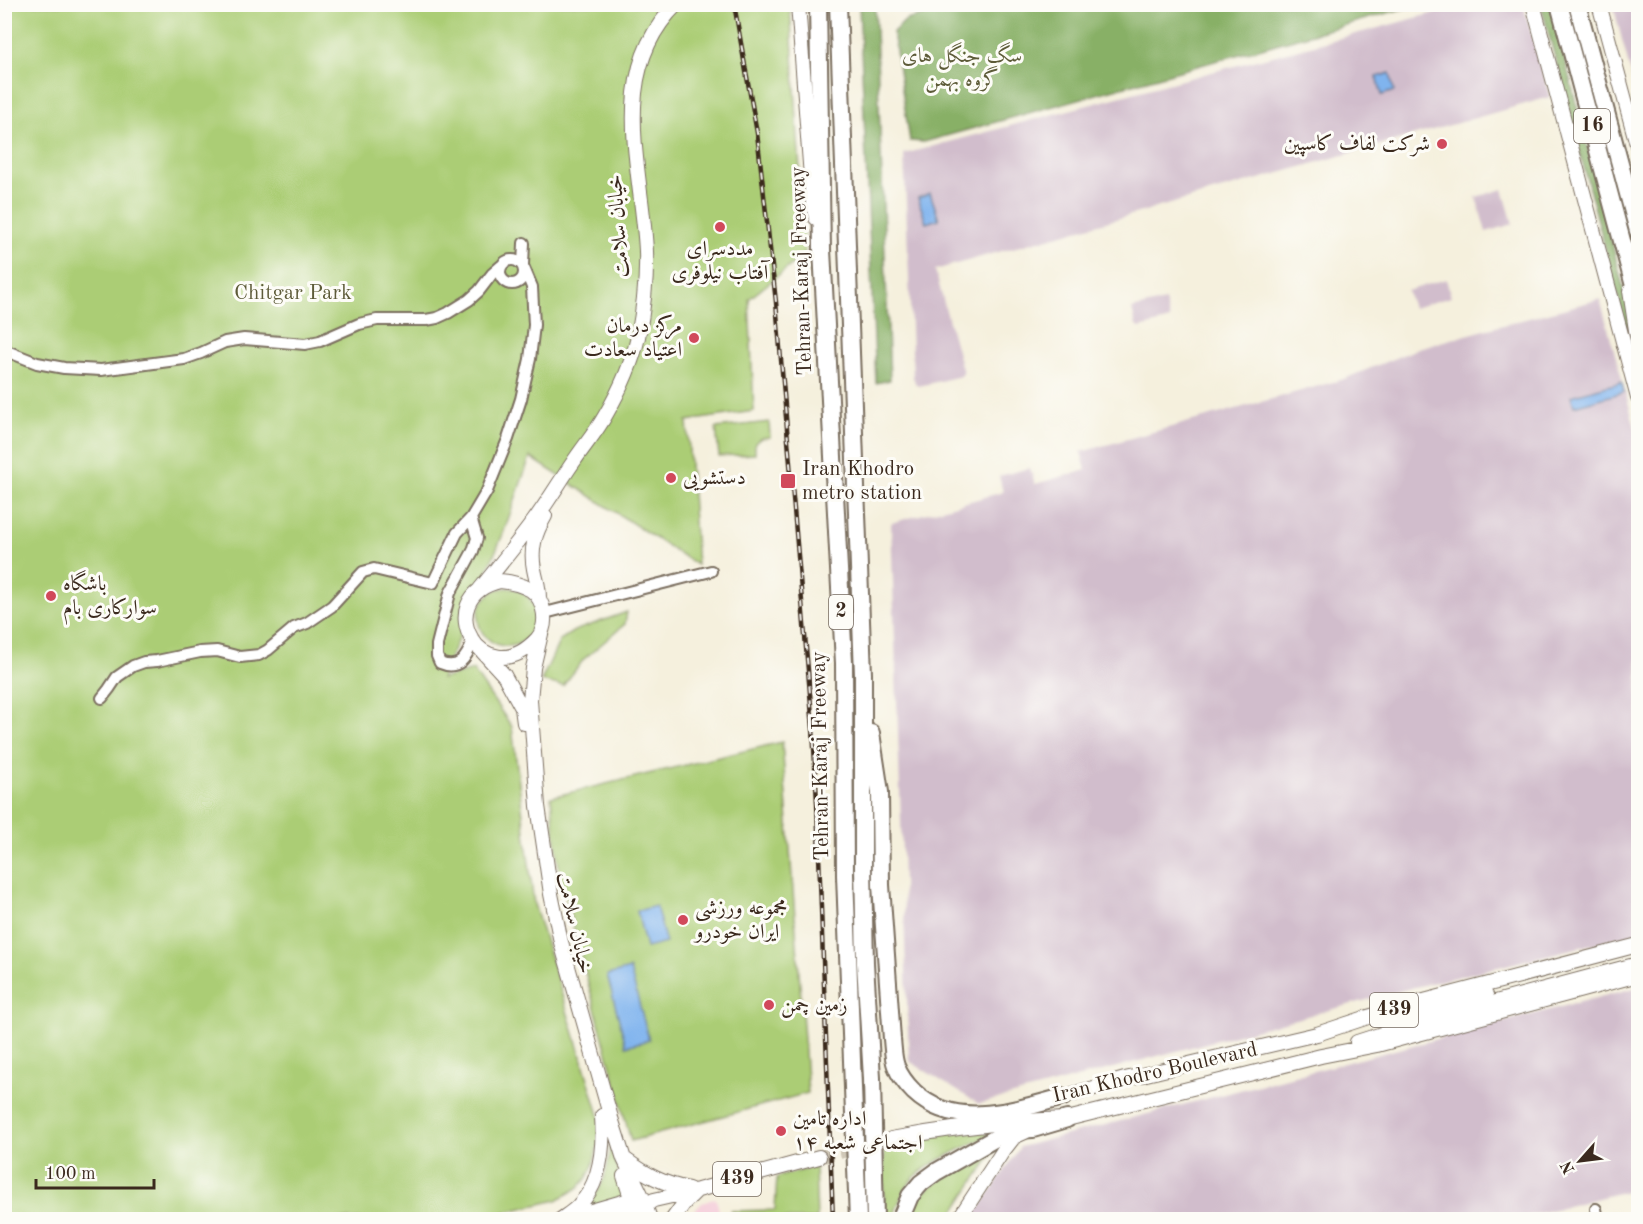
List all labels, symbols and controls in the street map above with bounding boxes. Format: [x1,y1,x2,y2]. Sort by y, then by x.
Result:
park label: سگ جنگل های گروه بهمن [902,42,1022,93]
road number: 16 [1574,109,1610,143]
place label: شرکت لفاف کاسپین [1284,133,1430,157]
marker: شرکت لفاف کاسپین [1435,137,1449,151]
street label: Tehran-Karaj Freeway [788,166,816,376]
street label: خیابان سلامت [605,174,634,278]
marker: مددسرای آفتاب نیلوفری [713,220,727,234]
place label: مددسرای آفتاب نیلوفری [672,239,771,285]
park label: Chitgar Park [234,283,352,304]
place label: مرکز درمان اعتیاد سعادت [584,314,682,361]
marker: مرکز درمان اعتیاد سعادت [687,331,701,345]
place label: Iran Khodro metro station [802,459,922,504]
place label: دستشویی [683,468,746,491]
marker: دستشویی [664,471,678,485]
marker: Iran Khodro metro station [779,472,797,490]
place label: باشگاه سوارکاری بام [63,570,157,625]
marker: باشگاه سوارکاری بام [44,589,58,603]
road number: 2 [829,595,853,629]
street label: Tehran-Karaj Freeway [809,651,833,861]
street label: خیابان سلامت [551,870,596,976]
place label: مجموعه ورزشی ایران خودرو [693,898,788,944]
marker: مجموعه ورزشی ایران خودرو [676,913,690,927]
road number: 439 [1370,993,1418,1027]
place label: زمین چمن [781,995,848,1018]
marker: زمین چمن [762,998,776,1012]
street label: Iran Khodro Boulevard [1050,1039,1260,1107]
place label: اداره تامین اجتماعی شعبه ۱۴ [793,1109,923,1155]
marker: اداره تامین اجتماعی شعبه ۱۴ [774,1124,788,1138]
north arrow [1550,1131,1610,1191]
scale bar [36,1152,154,1190]
text: N [1558,1157,1578,1176]
road number: 439 [713,1162,761,1196]
text: 100 m [45,1165,96,1183]

